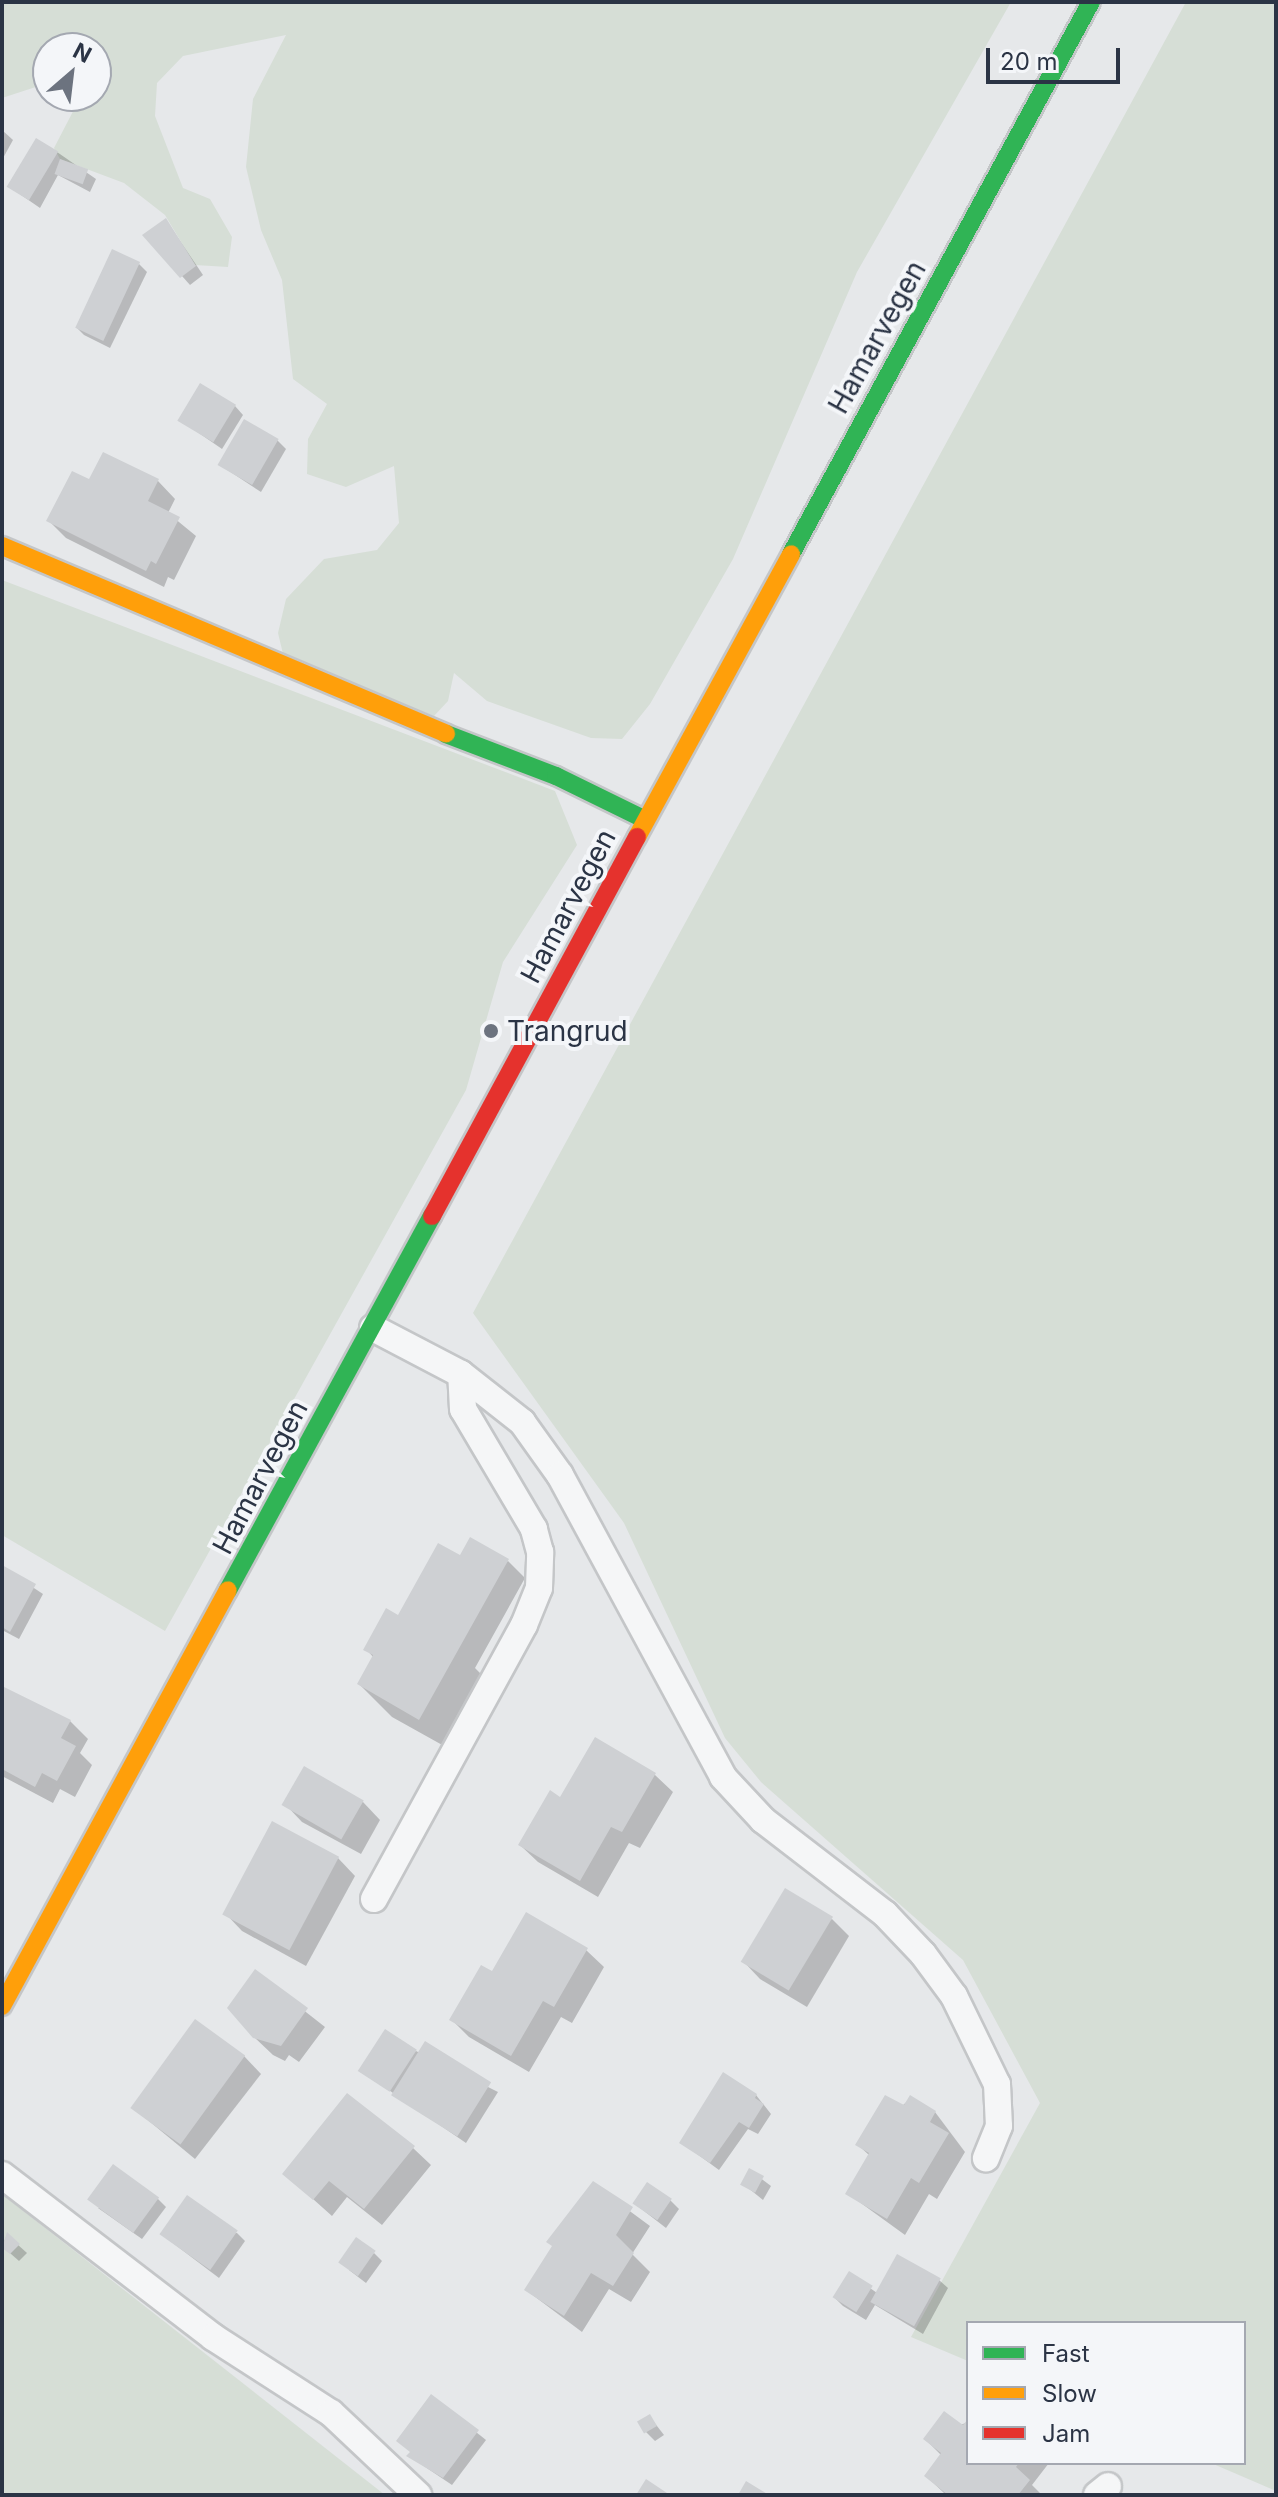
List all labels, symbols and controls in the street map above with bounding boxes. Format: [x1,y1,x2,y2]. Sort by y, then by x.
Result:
north arrow [32,32,112,112]
scale bar [990,32,1124,82]
text: N [69,37,96,68]
text: 20 m [1000,47,1058,76]
street label: Hamarvegen [821,255,933,419]
street label: Hamarvegen [513,823,623,989]
place label: Trangrud [507,1014,628,1048]
marker: Trangrud [482,1022,500,1040]
street label: Hamarvegen [205,1394,315,1560]
legend [966,2321,1246,2465]
text: Fast [1042,2339,1090,2368]
text: Slow [1042,2379,1097,2408]
text: Jam [1042,2419,1090,2448]

